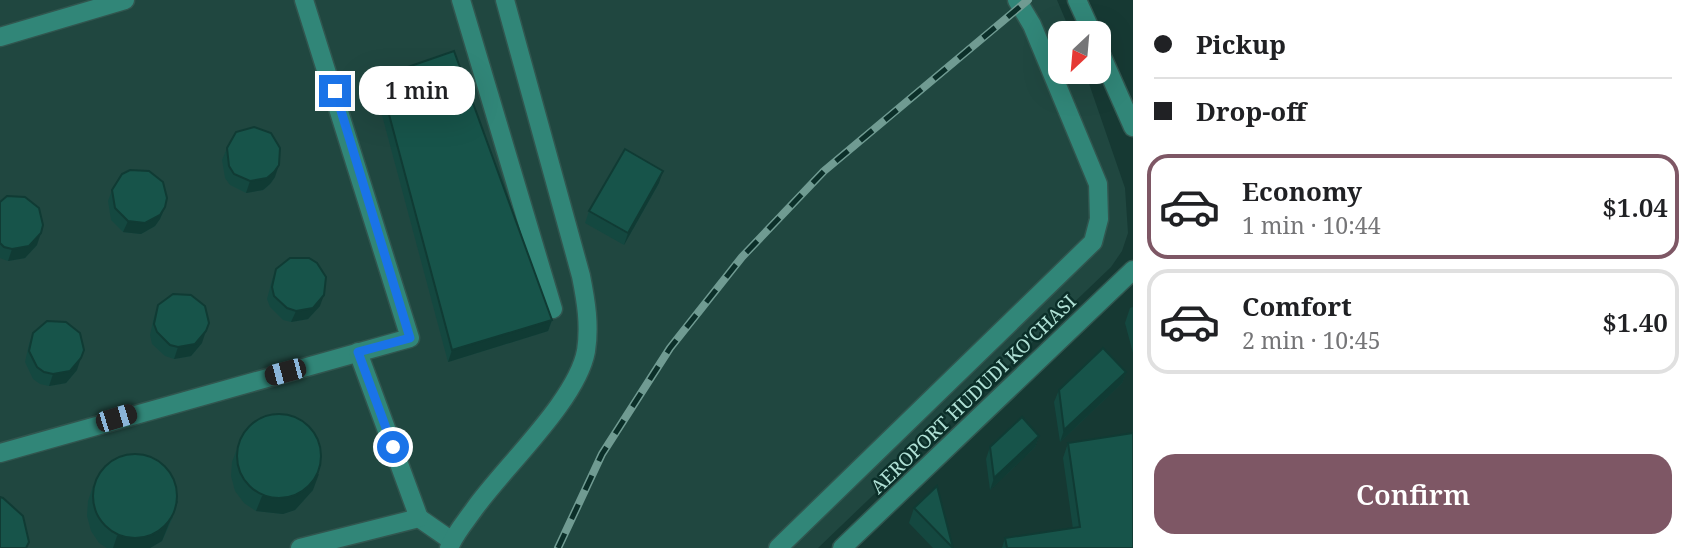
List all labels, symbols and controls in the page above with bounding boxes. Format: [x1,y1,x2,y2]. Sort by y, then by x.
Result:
north arrow [1048,21,1111,84]
map controls [1048,21,1111,84]
text: Pickup [1196,26,1286,62]
callout: 1 min [360,66,475,116]
text: 1 min [385,74,449,106]
route end [319,75,351,107]
text: Drop-off [1196,93,1306,129]
text: Economy [1242,173,1362,209]
icon: car [1158,175,1221,238]
text: $1.04 [1602,189,1668,225]
text: 1 min · 10:44 [1242,209,1380,241]
text: Comfort [1242,288,1352,324]
street label: AEROPORT HUDUDI KO'CHASI [865,289,1081,499]
icon: car [1158,290,1221,353]
text: $1.40 [1602,304,1668,340]
text: 2 min · 10:45 [1242,324,1380,356]
car [262,356,309,388]
car [93,402,140,434]
route start [377,431,409,463]
button: Confirm [1154,454,1672,534]

